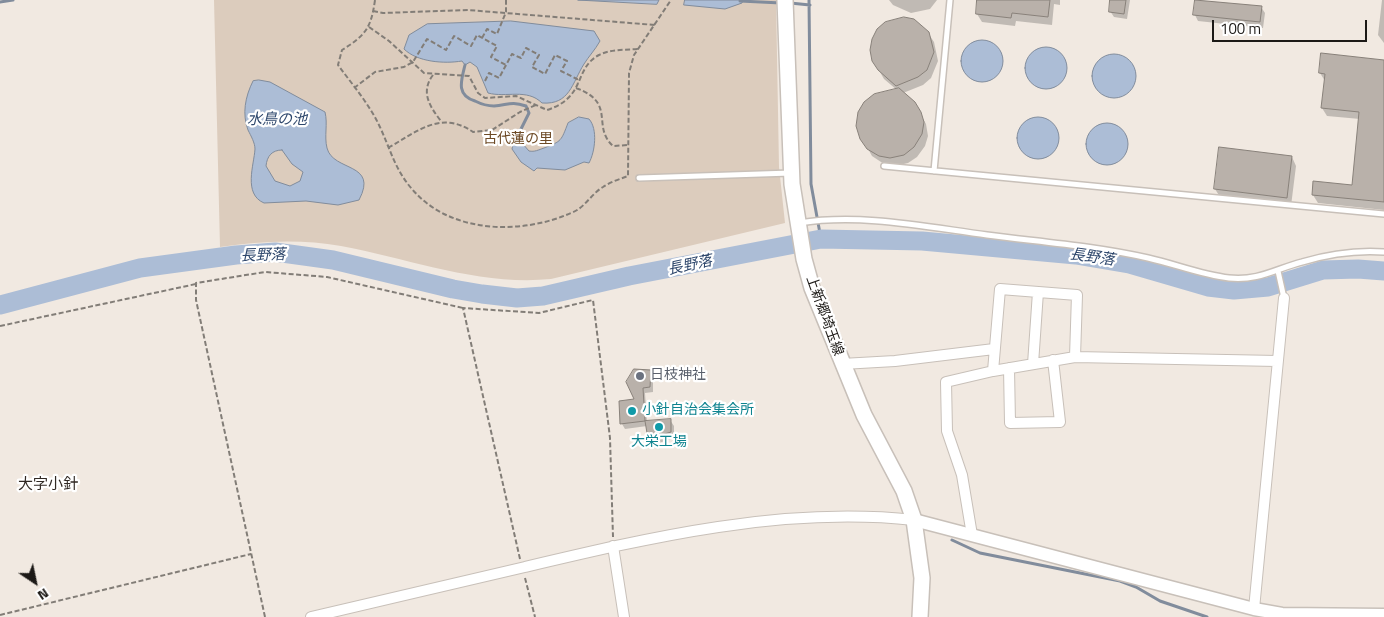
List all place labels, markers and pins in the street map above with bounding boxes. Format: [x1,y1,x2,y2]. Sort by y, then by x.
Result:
place label: 日枝神社 [650,368,706,384]
marker: 日枝神社 [634,370,646,382]
place label: 小針自治会集会所 [642,403,754,419]
marker: 小針自治会集会所 [626,405,638,417]
marker: 大栄工場 [653,421,665,433]
place label: 大栄工場 [631,435,687,451]

